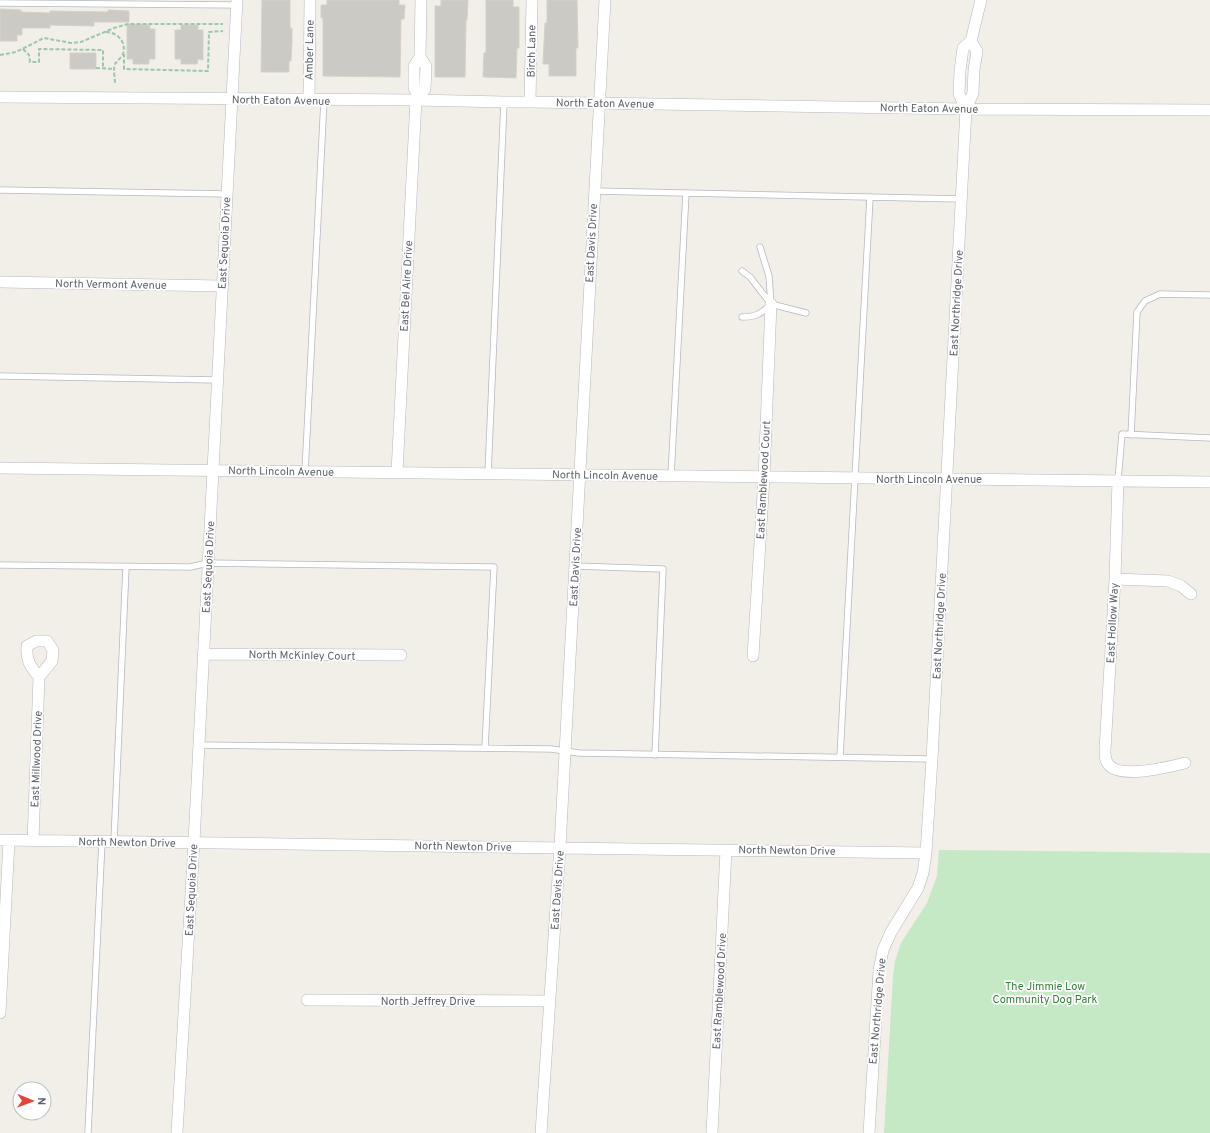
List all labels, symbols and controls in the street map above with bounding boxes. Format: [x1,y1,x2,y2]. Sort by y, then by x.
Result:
street label: Amber Lane [302,20,318,80]
street label: Birch Lane [525,24,539,77]
street label: North Eaton Avenue [232,93,330,109]
street label: North Eaton Avenue [556,96,654,112]
street label: North Eaton Avenue [880,101,978,117]
street label: East Sequoia Drive [216,197,234,290]
street label: East Davis Drive [583,203,601,283]
street label: East Bel Aire Drive [398,240,416,332]
street label: East Northridge Drive [947,249,967,357]
street label: North Vermont Avenue [55,277,167,293]
street label: East Ramblewood Court [754,420,774,540]
street label: North Lincoln Avenue [228,464,334,480]
street label: North Lincoln Avenue [552,468,658,484]
street label: North Lincoln Avenue [876,473,982,487]
street label: East Sequoia Drive [200,521,218,614]
street label: East Davis Drive [567,527,585,607]
street label: East Northridge Drive [930,572,950,680]
street label: East Hollow Way [1104,582,1122,664]
street label: North McKinley Court [248,648,356,664]
street label: East Millwood Drive [28,710,46,808]
street label: North Newton Drive [78,835,176,851]
street label: North Newton Drive [414,839,512,855]
street label: North Newton Drive [738,843,836,859]
street label: East Sequoia Drive [183,844,201,937]
street label: East Davis Drive [548,850,568,930]
street label: East Ramblewood Drive [710,932,730,1050]
street label: East Northridge Drive [866,957,890,1065]
park label: The Jimmie Low Community Dog Park [993,980,1098,1007]
street label: North Jeffrey Drive [381,995,475,1009]
north arrow [12,1081,52,1121]
text: N [34,1097,48,1105]

